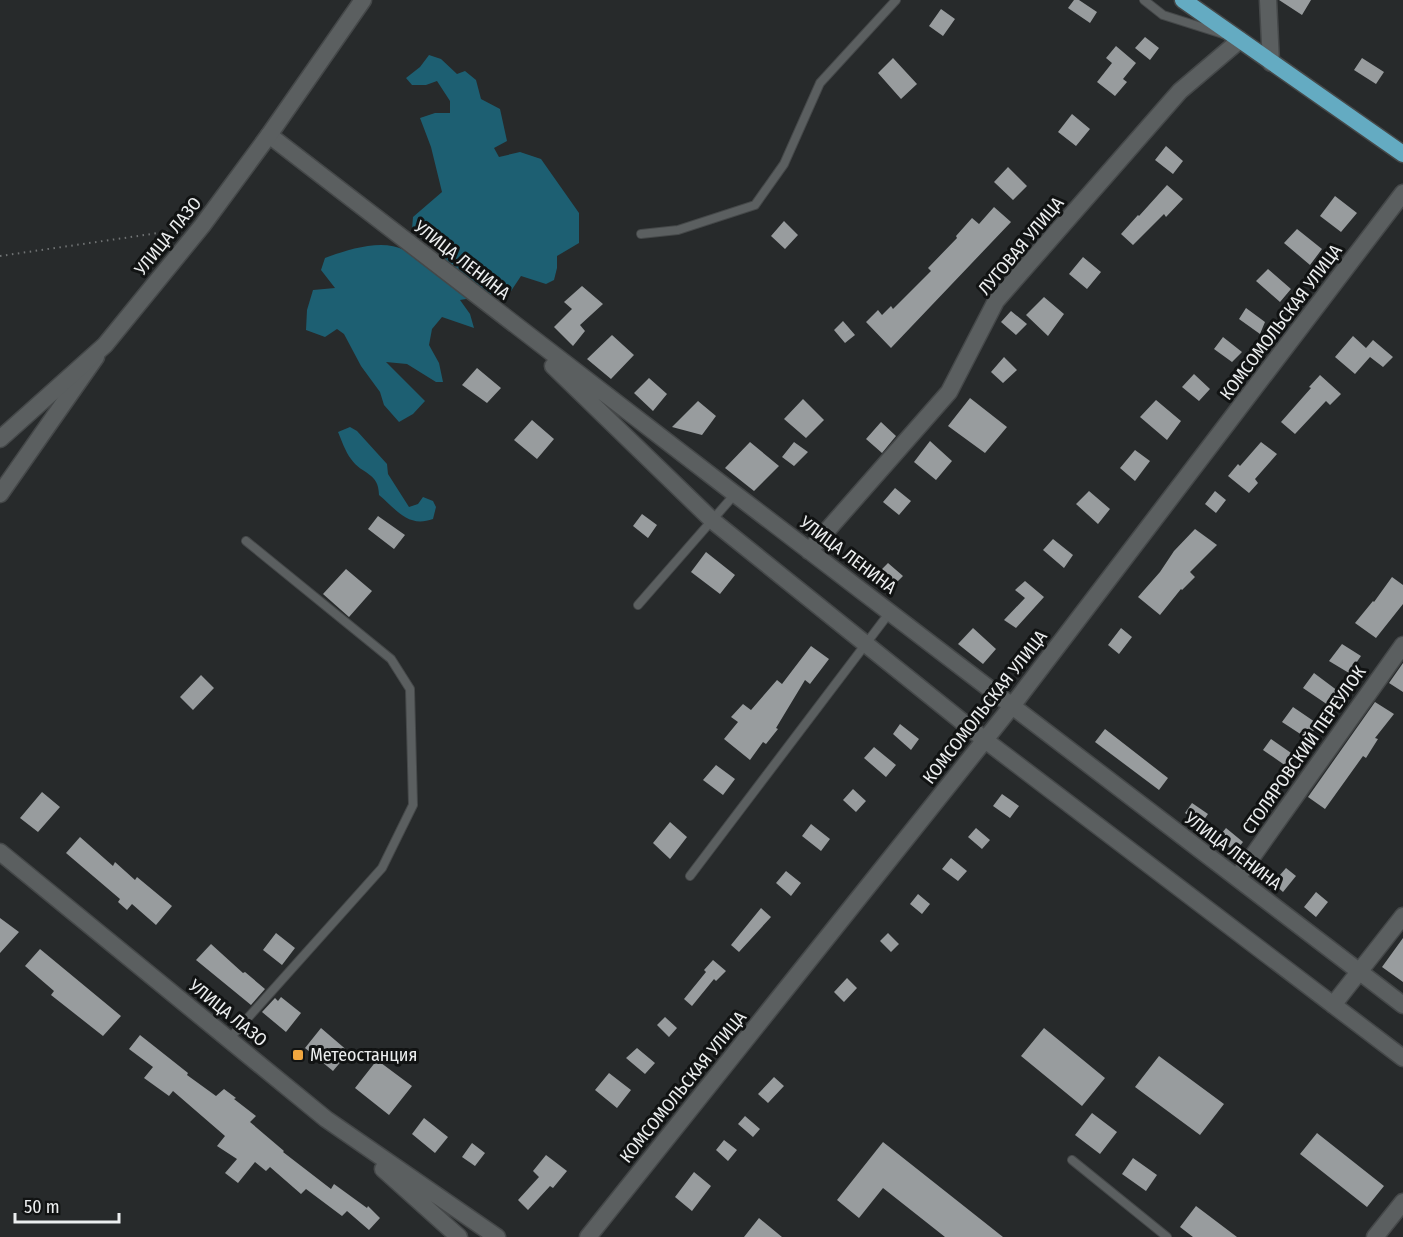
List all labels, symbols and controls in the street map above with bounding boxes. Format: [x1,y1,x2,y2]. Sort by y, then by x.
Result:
street label: УЛИЦА ЛАЗО [129,192,206,280]
street label: ЛУГОВАЯ УЛИЦА [974,192,1069,300]
street label: УЛИЦА ЛЕНИНА [409,215,515,305]
street label: КОМСОМОЛЬСКАЯ УЛИЦА [1215,239,1347,404]
street label: УЛИЦА ЛЕНИНА [794,511,901,599]
street label: КОМСОМОЛЬСКАЯ УЛИЦА [918,625,1052,788]
street label: СТОЛЯРОВСКИЙ ПЕРЕУЛОК [1237,661,1371,838]
street label: УЛИЦА ЛЕНИНА [1179,807,1286,895]
street label: УЛИЦА ЛАЗО [184,974,272,1051]
street label: КОМСОМОЛЬСКАЯ УЛИЦА [615,1006,751,1167]
place label: Метеостанция [310,1044,417,1066]
marker: Метеостанция [291,1048,305,1062]
scale bar [15,1186,118,1224]
text: 50 m [24,1196,60,1218]

